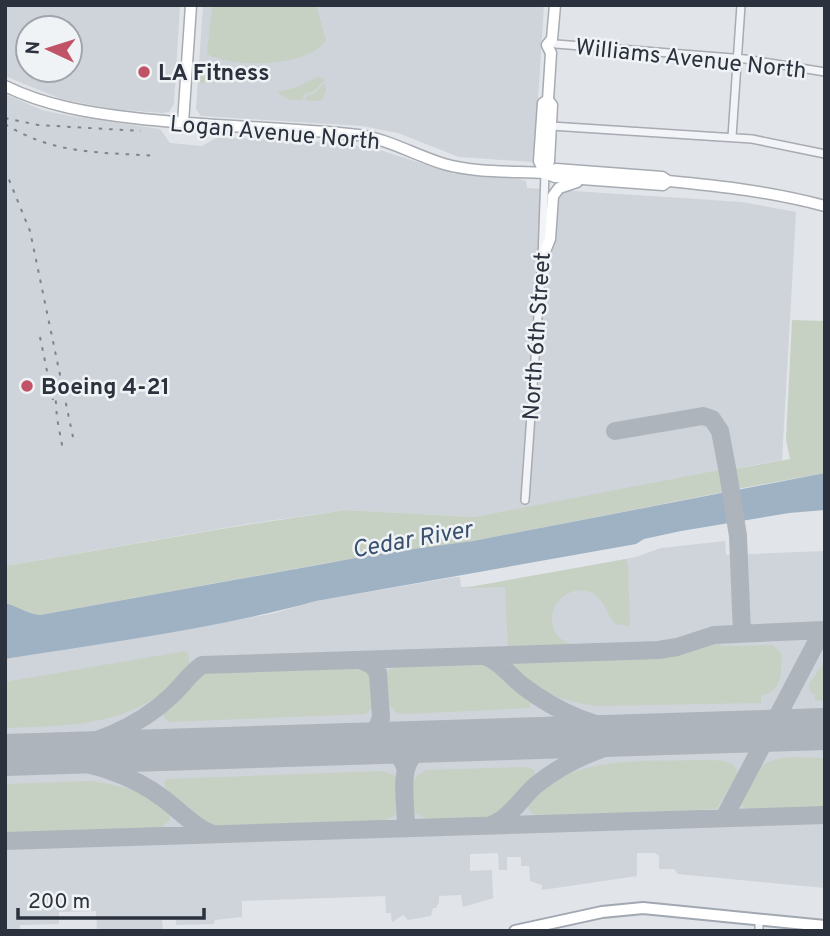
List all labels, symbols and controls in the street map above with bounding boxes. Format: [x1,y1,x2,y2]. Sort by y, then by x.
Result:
north arrow [14,14,84,84]
street label: Williams Avenue North [574,34,808,87]
text: N [22,40,46,56]
place label: LA Fitness [158,60,270,89]
marker: LA Fitness [136,64,152,80]
street label: Logan Avenue North [169,111,381,158]
street label: North 6th Street [518,251,559,421]
place label: Boeing 4-21 [41,374,170,403]
marker: Boeing 4-21 [19,378,35,394]
water label: Cedar River [350,515,477,566]
scale bar [18,876,203,920]
text: 200 m [28,889,90,916]

